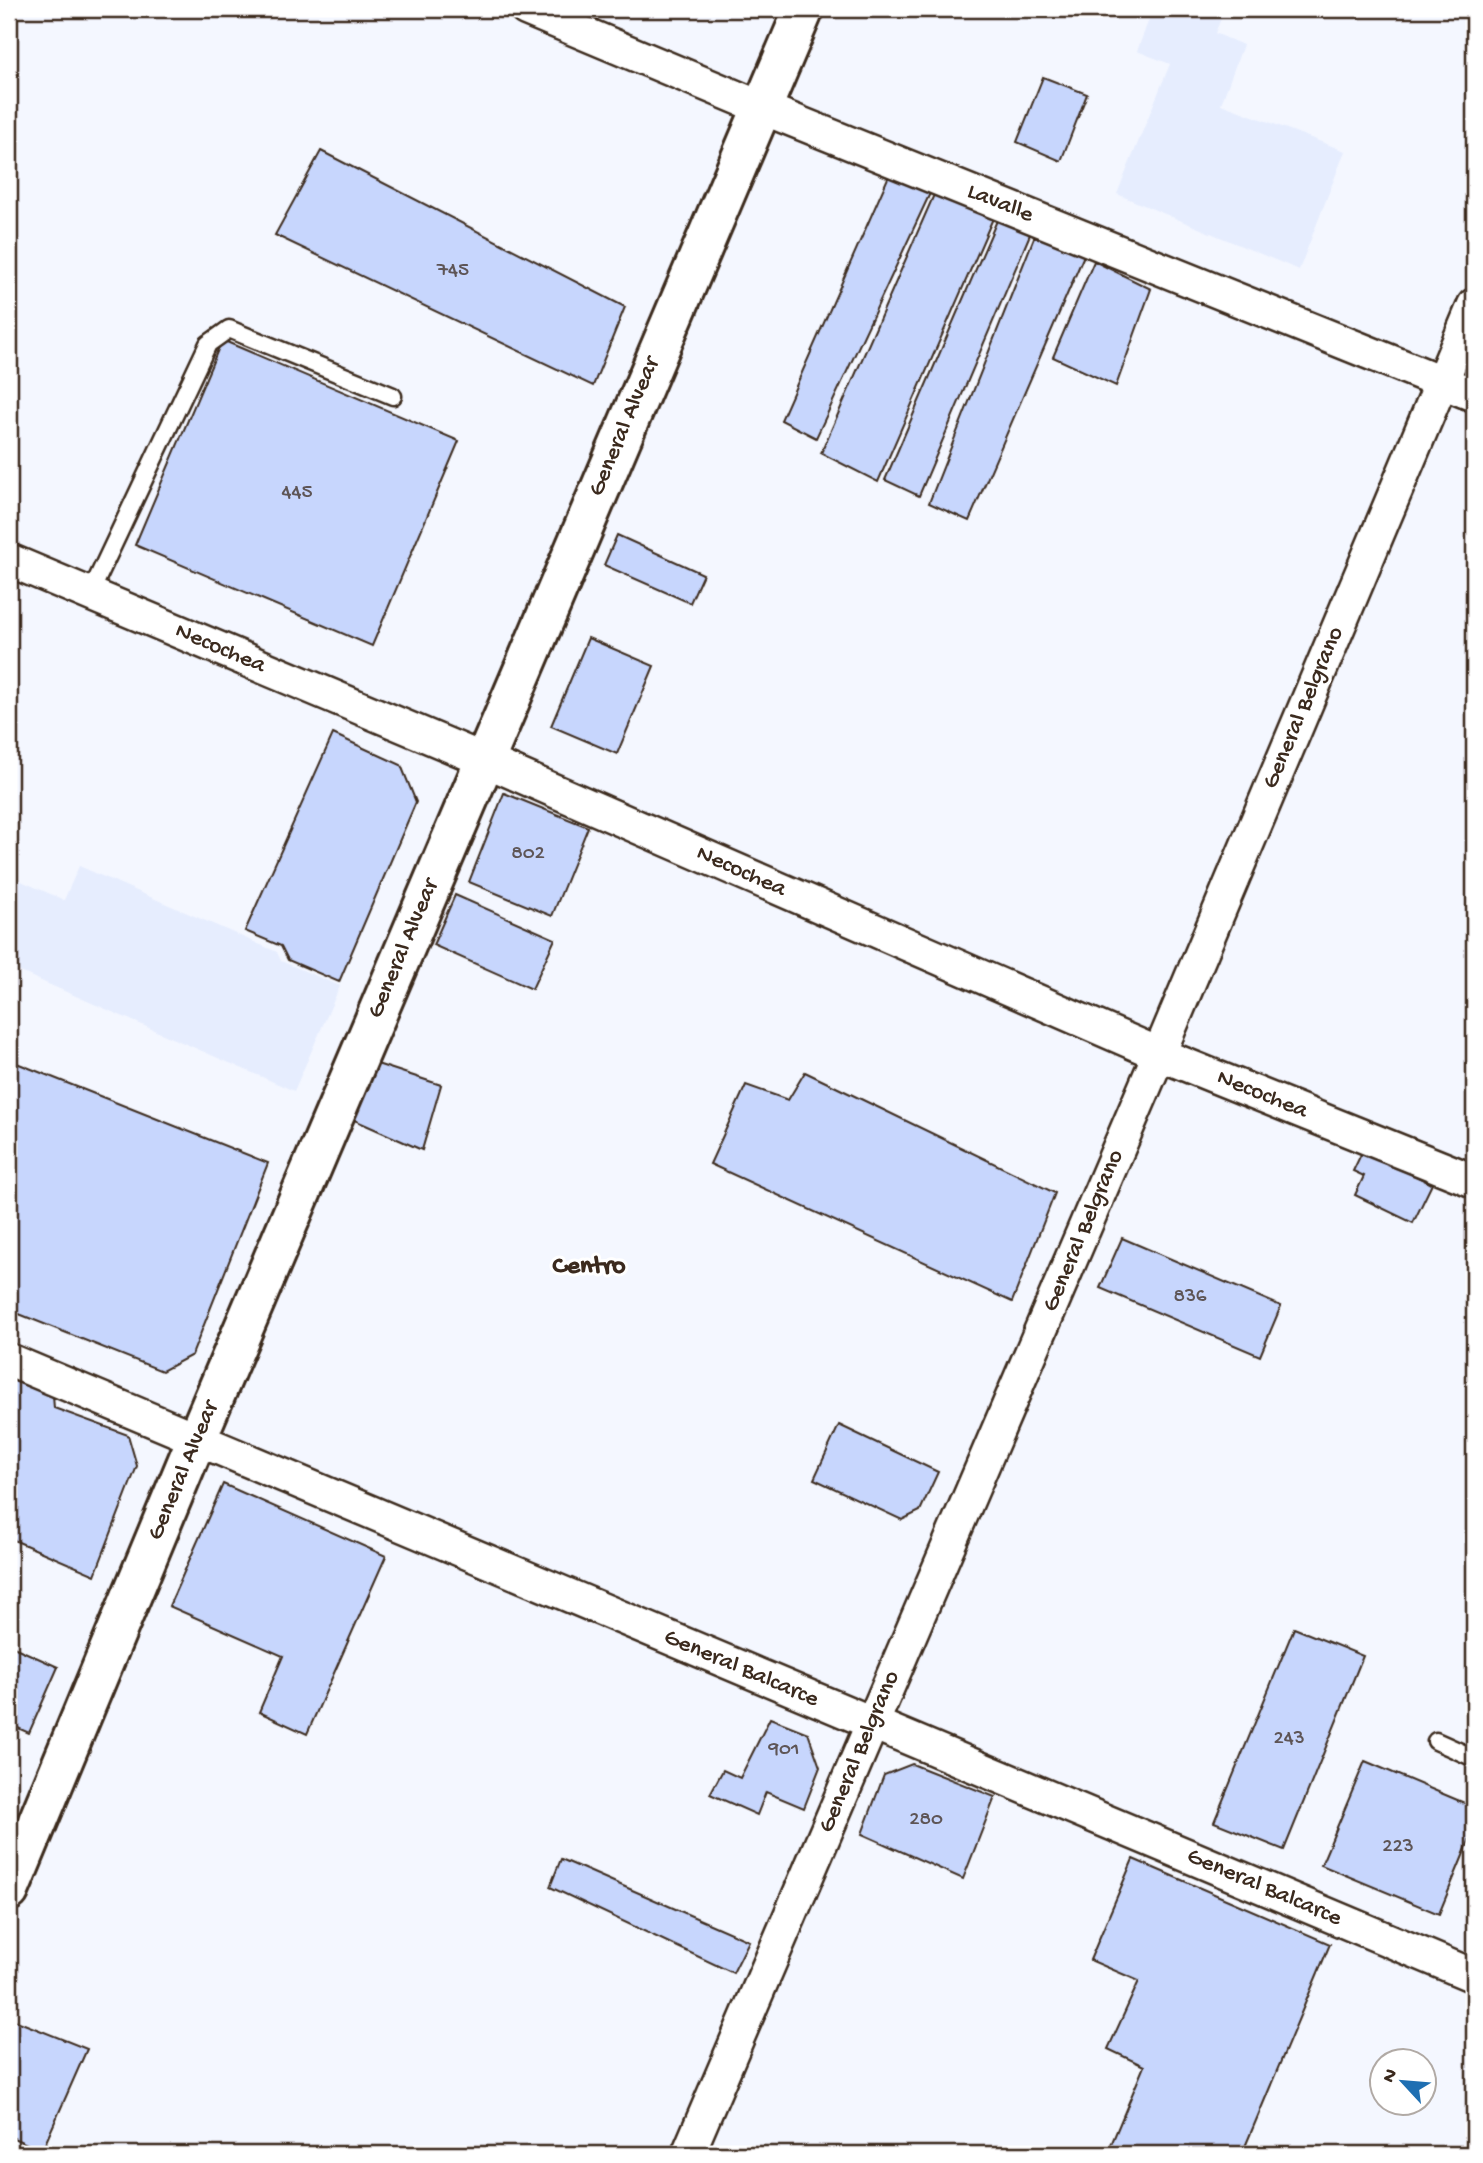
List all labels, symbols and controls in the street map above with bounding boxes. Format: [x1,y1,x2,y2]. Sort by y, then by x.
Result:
street label: Lavalle [963,178,1038,231]
house number: 745 [436,259,469,284]
street label: General Alvear [583,351,668,501]
house number: 445 [282,481,312,506]
street label: Necochea [170,617,270,681]
street label: General Belgrano [1257,623,1351,793]
street label: Necochea [692,839,791,905]
house number: 802 [511,842,545,867]
street label: General Alvear [362,873,447,1023]
street label: Necochea [1212,1064,1312,1127]
street label: General Belgrano [1037,1146,1131,1316]
district label: Centro [552,1252,626,1283]
house number: 836 [1173,1285,1207,1310]
street label: General Alvear [142,1395,227,1545]
street label: General Balcarce [659,1623,823,1715]
street label: General Belgrano [813,1667,907,1837]
house number: 243 [1273,1727,1305,1752]
house number: 901 [768,1738,799,1763]
house number: 280 [909,1808,943,1833]
house number: 223 [1382,1835,1414,1860]
street label: General Balcarce [1182,1842,1346,1934]
north arrow [1368,2048,1438,2118]
text: N [1378,2065,1404,2087]

